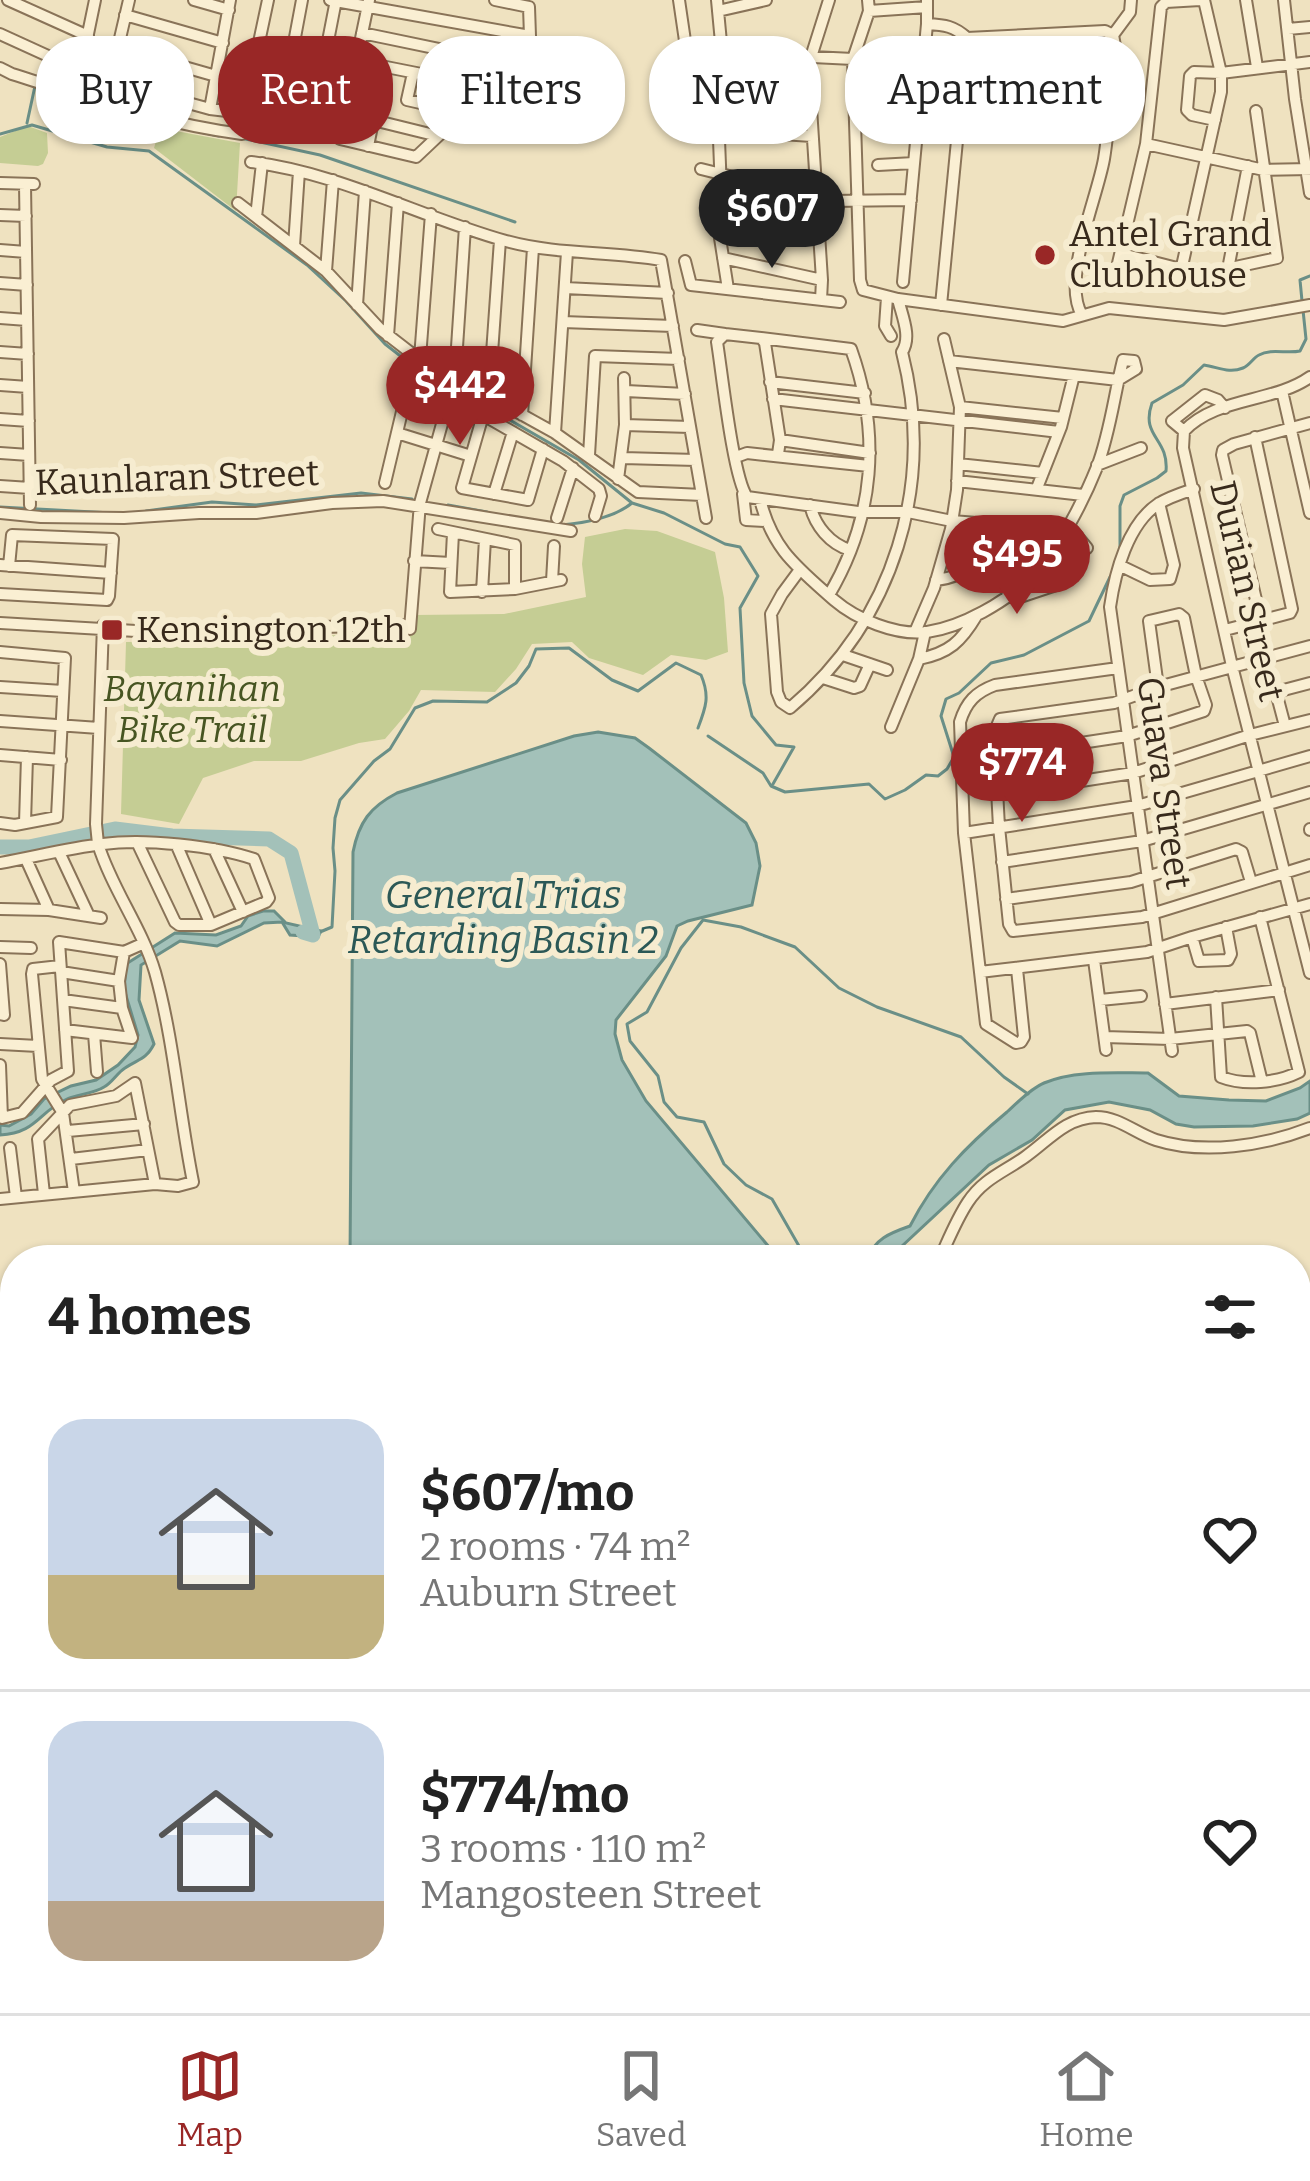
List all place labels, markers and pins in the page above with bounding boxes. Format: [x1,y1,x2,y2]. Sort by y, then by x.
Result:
pin: $607 [701,169,843,271]
place label: Antel Grand Clubhouse [1069,212,1272,297]
marker: Antel Grand Clubhouse [1032,242,1058,268]
pin: $442 [389,346,531,448]
pin: $495 [946,515,1088,617]
place label: Kensington 12th [136,608,406,652]
marker: Kensington 12th [99,617,125,643]
pin: $774 [951,723,1093,825]

